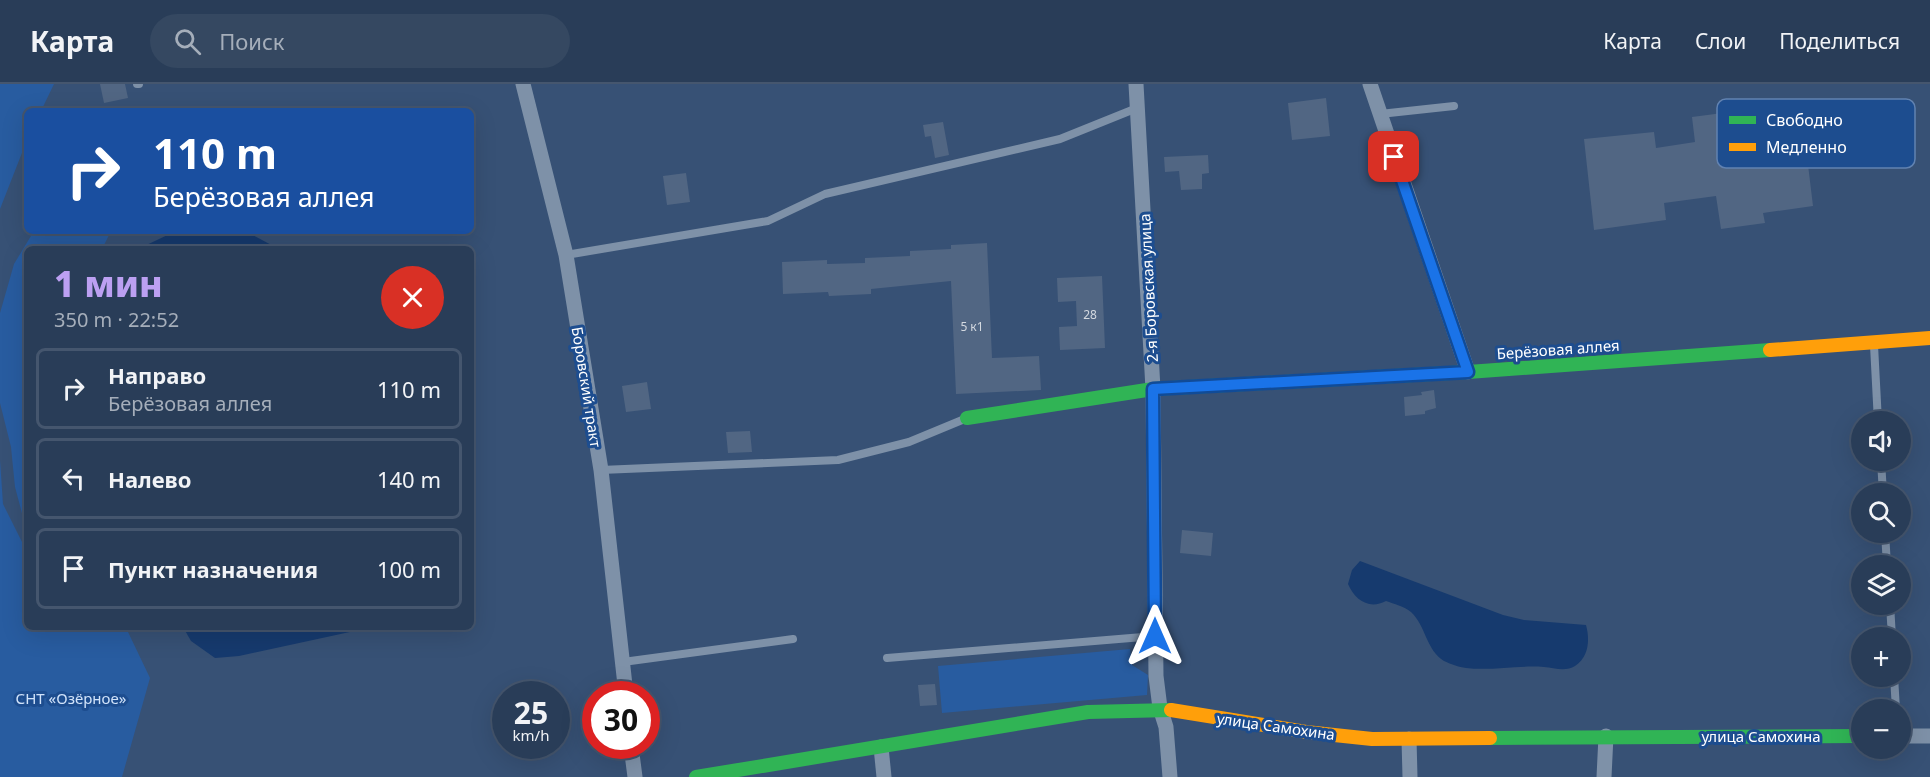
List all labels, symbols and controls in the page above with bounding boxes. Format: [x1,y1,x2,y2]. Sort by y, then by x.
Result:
search box [150,14,570,68]
text: Карта [30,22,114,60]
icon: search [171,25,204,58]
text: Поиск [219,26,285,56]
text: Карта [1603,27,1662,55]
text: Слои [1695,27,1746,55]
text: Поделиться [1779,27,1900,55]
legend [1717,99,1915,168]
text: Свободно [1766,109,1843,131]
text: 110 m [153,124,277,181]
pin [1368,131,1419,182]
icon: right [54,132,132,210]
text: Медленно [1766,136,1847,158]
icon: arrive [1377,140,1410,173]
text: Берёзовая аллея [153,178,375,215]
street label: 2-я Боровская улица [1134,213,1162,363]
text: 1 мин [54,259,163,308]
button: close [381,266,444,329]
text: 350 m · 22:52 [54,306,179,333]
house number: 28 [1083,306,1097,323]
house number: 5 к1 [960,318,984,335]
street label: Боровский тракт [568,325,606,449]
street label: Берёзовая аллея [1496,335,1620,363]
text: Направо [108,360,206,390]
icon: right [57,372,90,405]
text: 110 m [377,374,441,404]
text: Берёзовая аллея [108,390,272,417]
map controls [1851,411,1911,759]
button: sound [1851,411,1911,471]
icon: left [57,462,90,495]
text: Налево [108,464,191,494]
text: 140 m [377,464,441,494]
button: search [1851,483,1911,543]
icon: arrive [57,552,90,585]
text: Пункт назначения [108,554,318,584]
text: 100 m [377,554,441,584]
button: layers [1851,555,1911,615]
position arrow [1123,604,1187,668]
button: + [1851,627,1911,687]
speed limit sign: 30 [582,681,660,759]
park label: СНТ «Озёрное» [16,688,127,708]
text: 25 [514,692,548,733]
button: − [1851,699,1911,759]
street label: улица Самохина [1216,708,1336,744]
text: km/h [513,725,549,745]
street label: улица Самохина [1701,726,1821,746]

